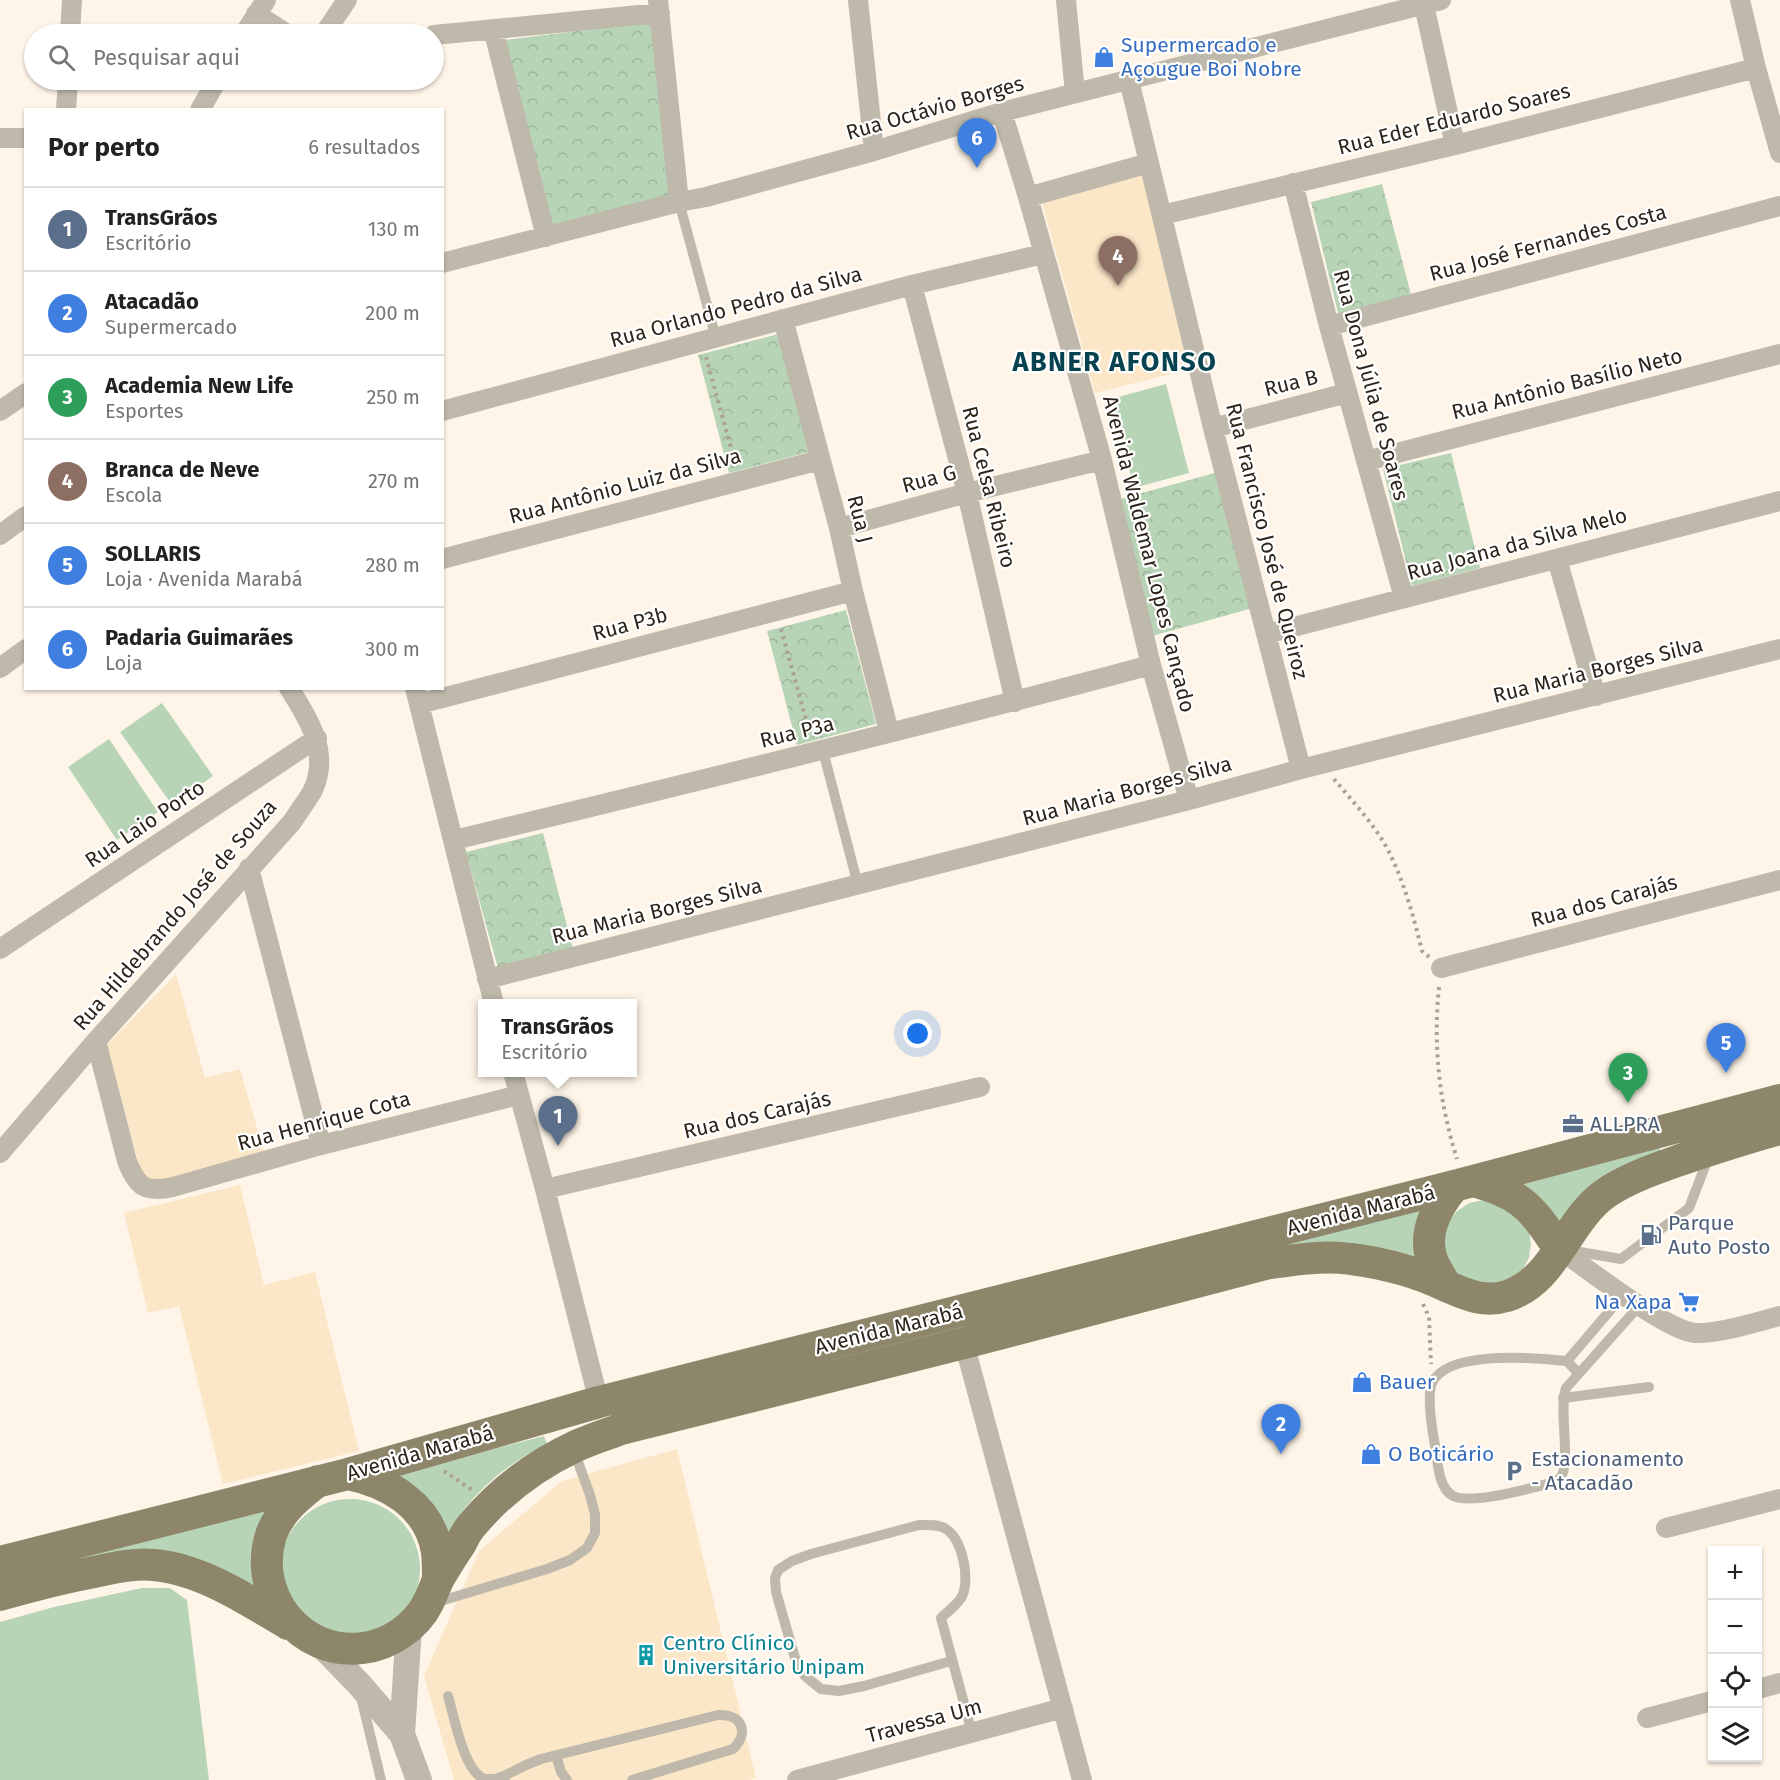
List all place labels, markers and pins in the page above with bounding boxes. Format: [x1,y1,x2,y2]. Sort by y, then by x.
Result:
place label: Supermercado e Açougue Boi Nobre [1121,32,1302,82]
shop icon: Supermercado e Açougue Boi Nobre [1092,45,1116,69]
pin: 6 [958,118,996,168]
pin: 4 [1098,236,1138,286]
pin: 5 [1706,1024,1746,1073]
pin: 3 [1608,1054,1648,1103]
pin: 1 [538,1096,578,1146]
place label: ALLPRA [1590,1111,1660,1137]
office icon: ALLPRA [1561,1112,1585,1136]
place label: Parque Auto Posto [1668,1210,1771,1260]
fuel station icon: Parque Auto Posto [1639,1223,1663,1247]
place label: Na Xapa [1594,1289,1672,1315]
supermarket icon: Na Xapa [1677,1290,1701,1314]
place label: Bauer [1379,1369,1435,1395]
shop icon: Bauer [1350,1370,1374,1394]
pin: 2 [1262,1404,1300,1454]
place label: O Boticário [1388,1441,1494,1467]
shop icon: O Boticário [1359,1442,1383,1466]
place label: Estacionamento - Atacadão [1531,1446,1684,1496]
parking icon: Estacionamento - Atacadão [1502,1459,1526,1483]
place label: Centro Clínico Universitário Unipam [663,1630,865,1680]
building icon: Centro Clínico Universitário Unipam [634,1643,658,1667]

